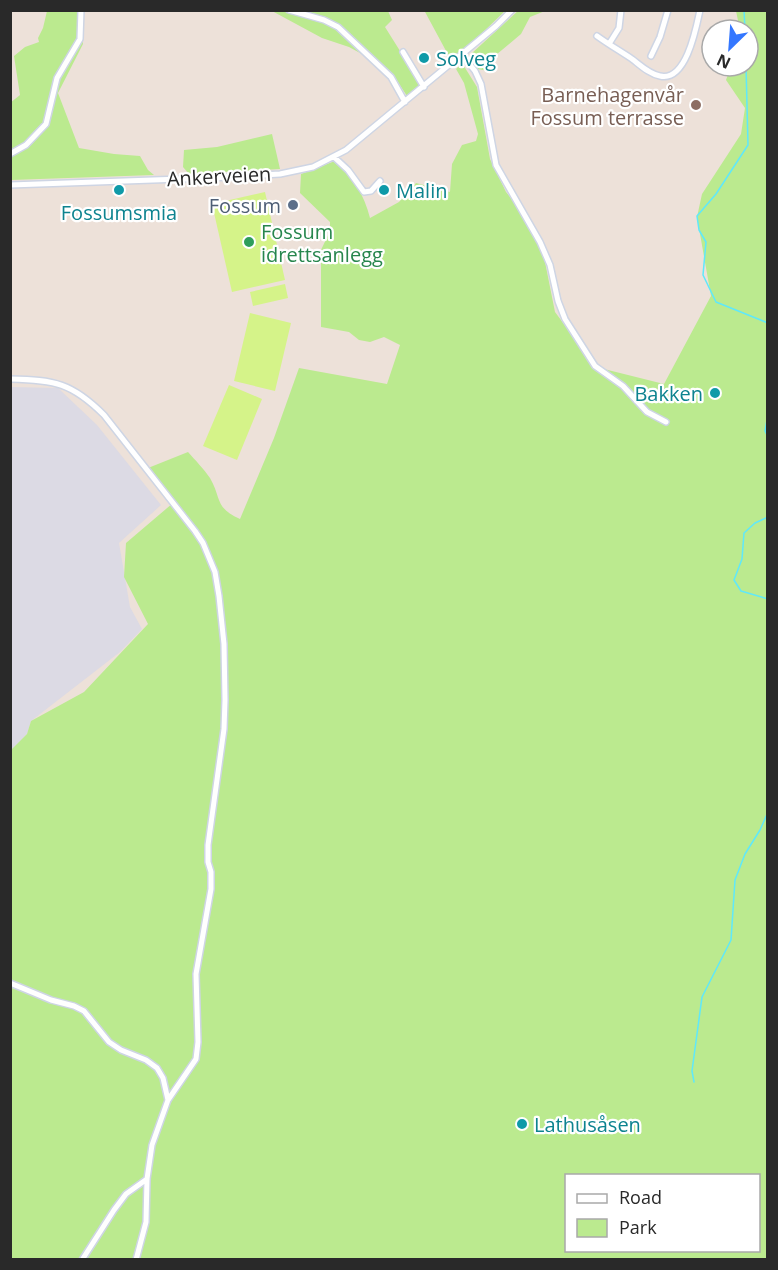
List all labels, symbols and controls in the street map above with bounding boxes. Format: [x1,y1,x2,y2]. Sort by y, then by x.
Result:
north arrow [700,18,760,78]
place label: Solveg [436,45,496,72]
text: N [713,49,734,74]
marker: Solveg [417,51,431,65]
place label: Barnehagenvår Fossum terrasse [530,81,684,131]
marker: Barnehagenvår Fossum terrasse [689,98,703,112]
street label: Ankerveien [166,160,272,192]
place label: Malin [396,177,447,204]
marker: Fossumsmia [112,183,126,197]
marker: Malin [377,183,391,197]
place label: Fossum [209,192,281,219]
marker: Fossum [286,198,300,212]
place label: Fossumsmia [61,199,177,226]
place label: Fossum idrettsanlegg [261,218,383,268]
marker: Fossum idrettsanlegg [242,235,256,249]
place label: Bakken [634,380,703,407]
marker: Bakken [708,386,722,400]
place label: Lathusåsen [534,1111,641,1138]
marker: Lathusåsen [515,1117,529,1131]
legend [565,1174,760,1252]
text: Road [619,1185,662,1209]
text: Park [619,1215,657,1239]

